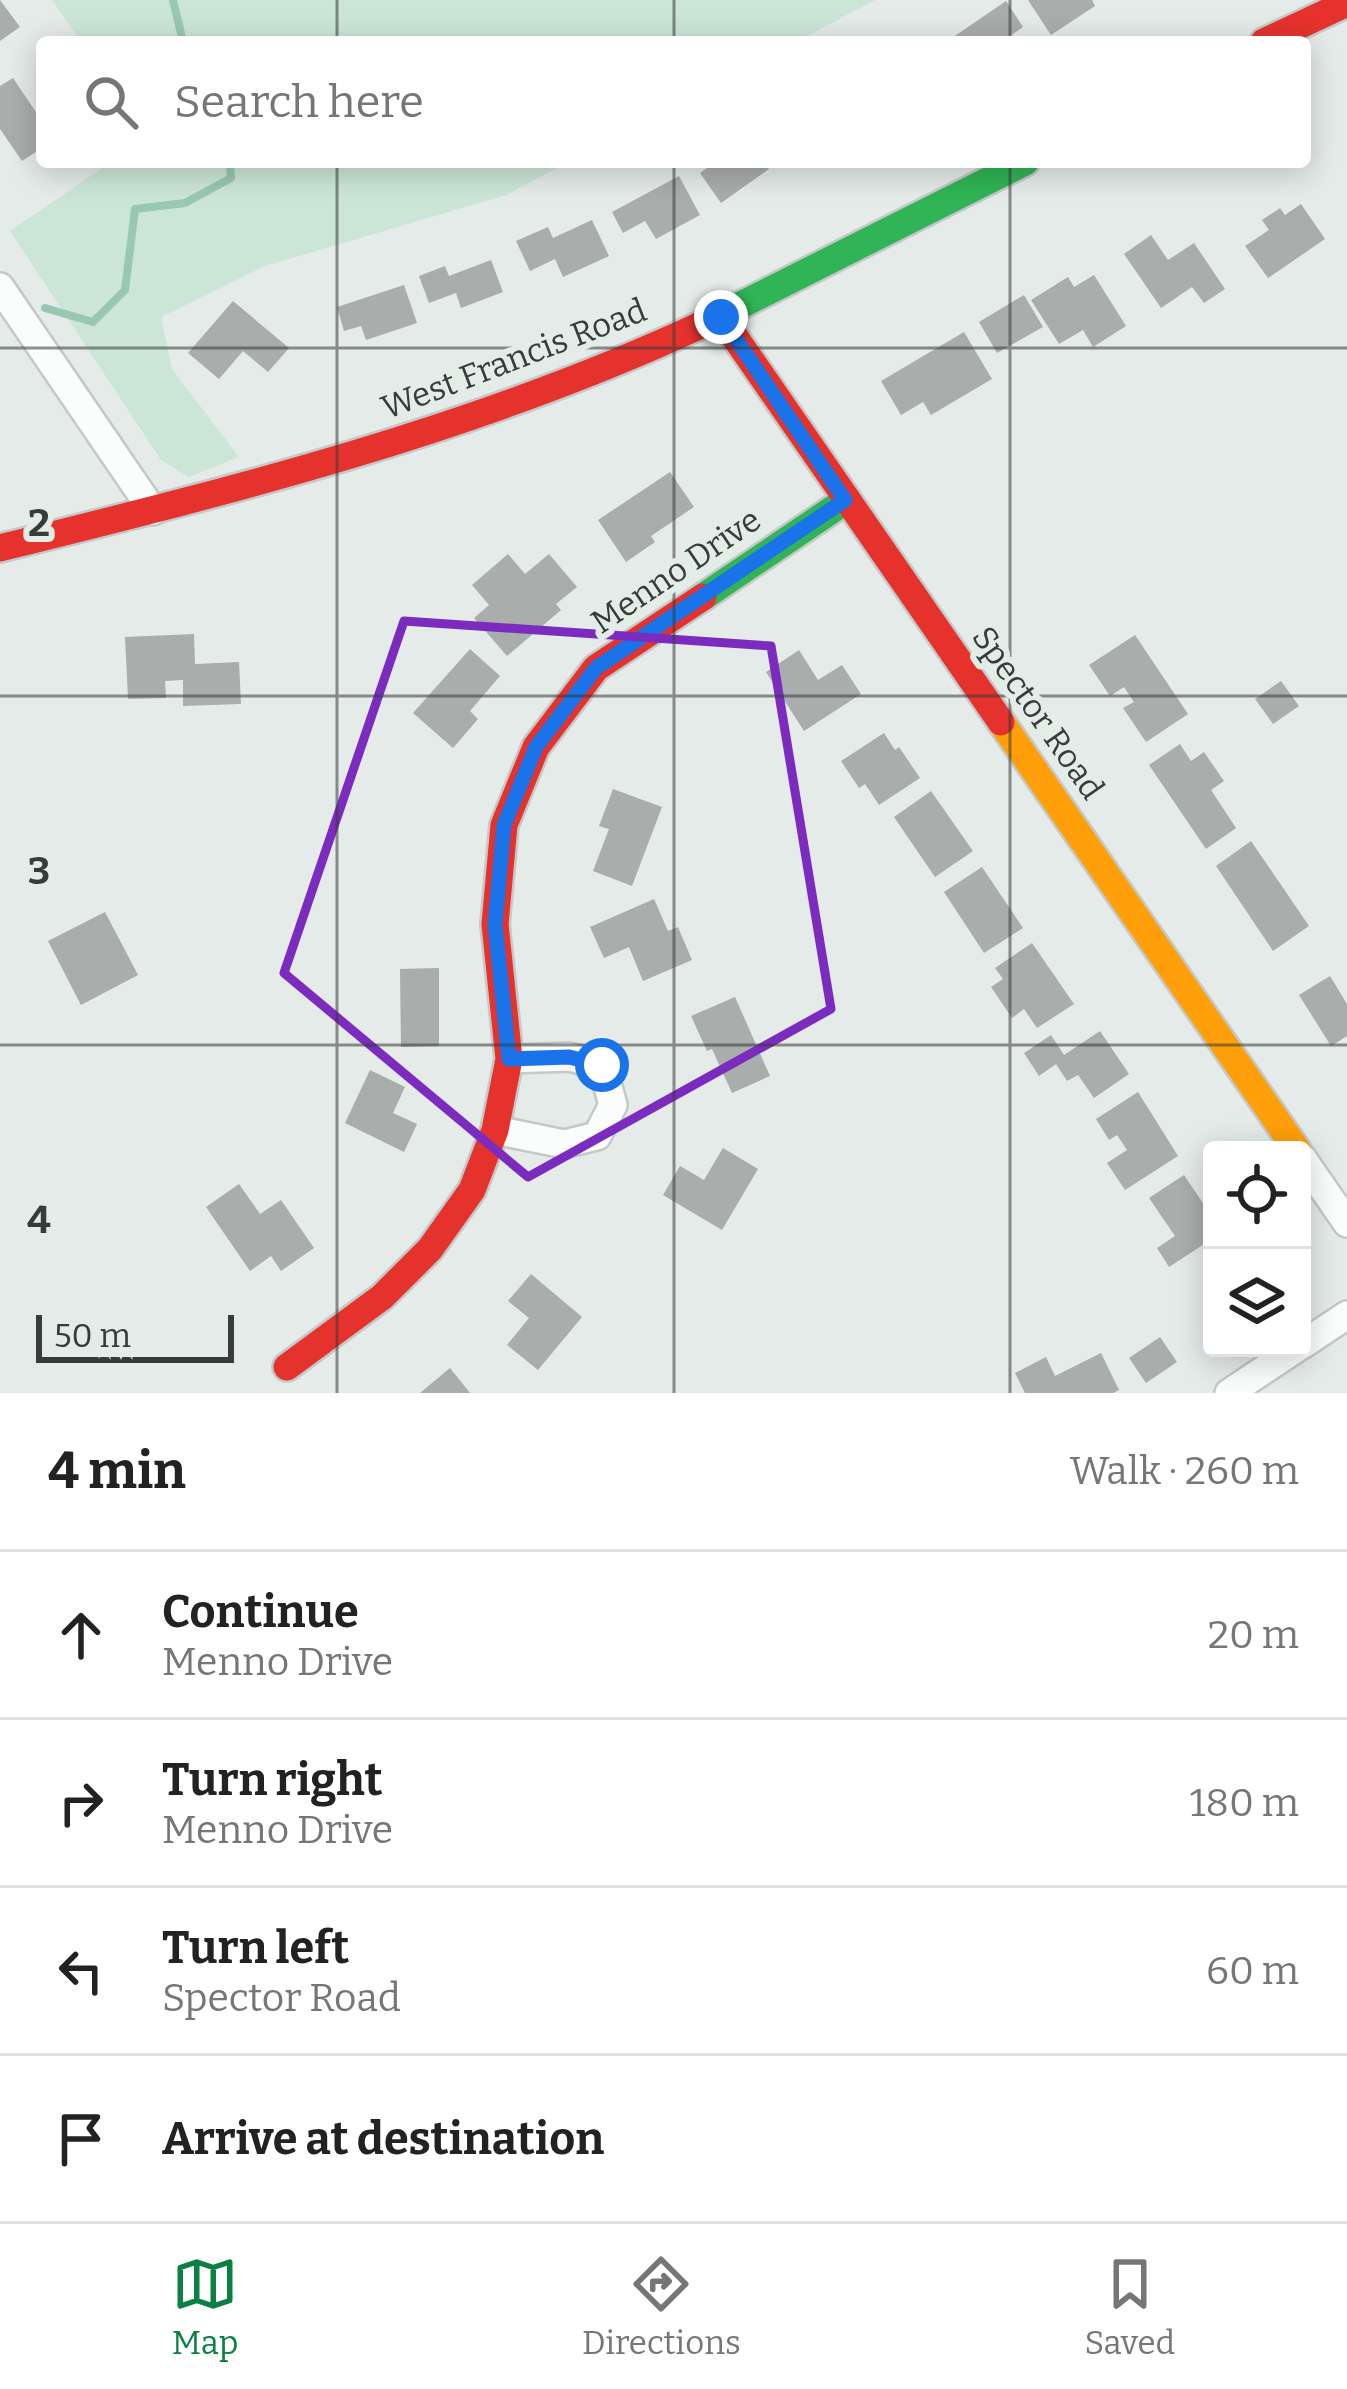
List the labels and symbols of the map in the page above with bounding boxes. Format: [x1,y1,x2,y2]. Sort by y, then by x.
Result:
street label: West Francis Road [376,290,652,428]
route end [694,290,748,344]
text: 2 [28,500,50,546]
street label: Menno Drive [584,500,768,642]
street label: Spector Road [964,619,1112,807]
text: 3 [28,848,50,894]
route start [575,1038,629,1092]
text: 4 [27,1197,51,1243]
scale bar [36,1309,234,1362]

